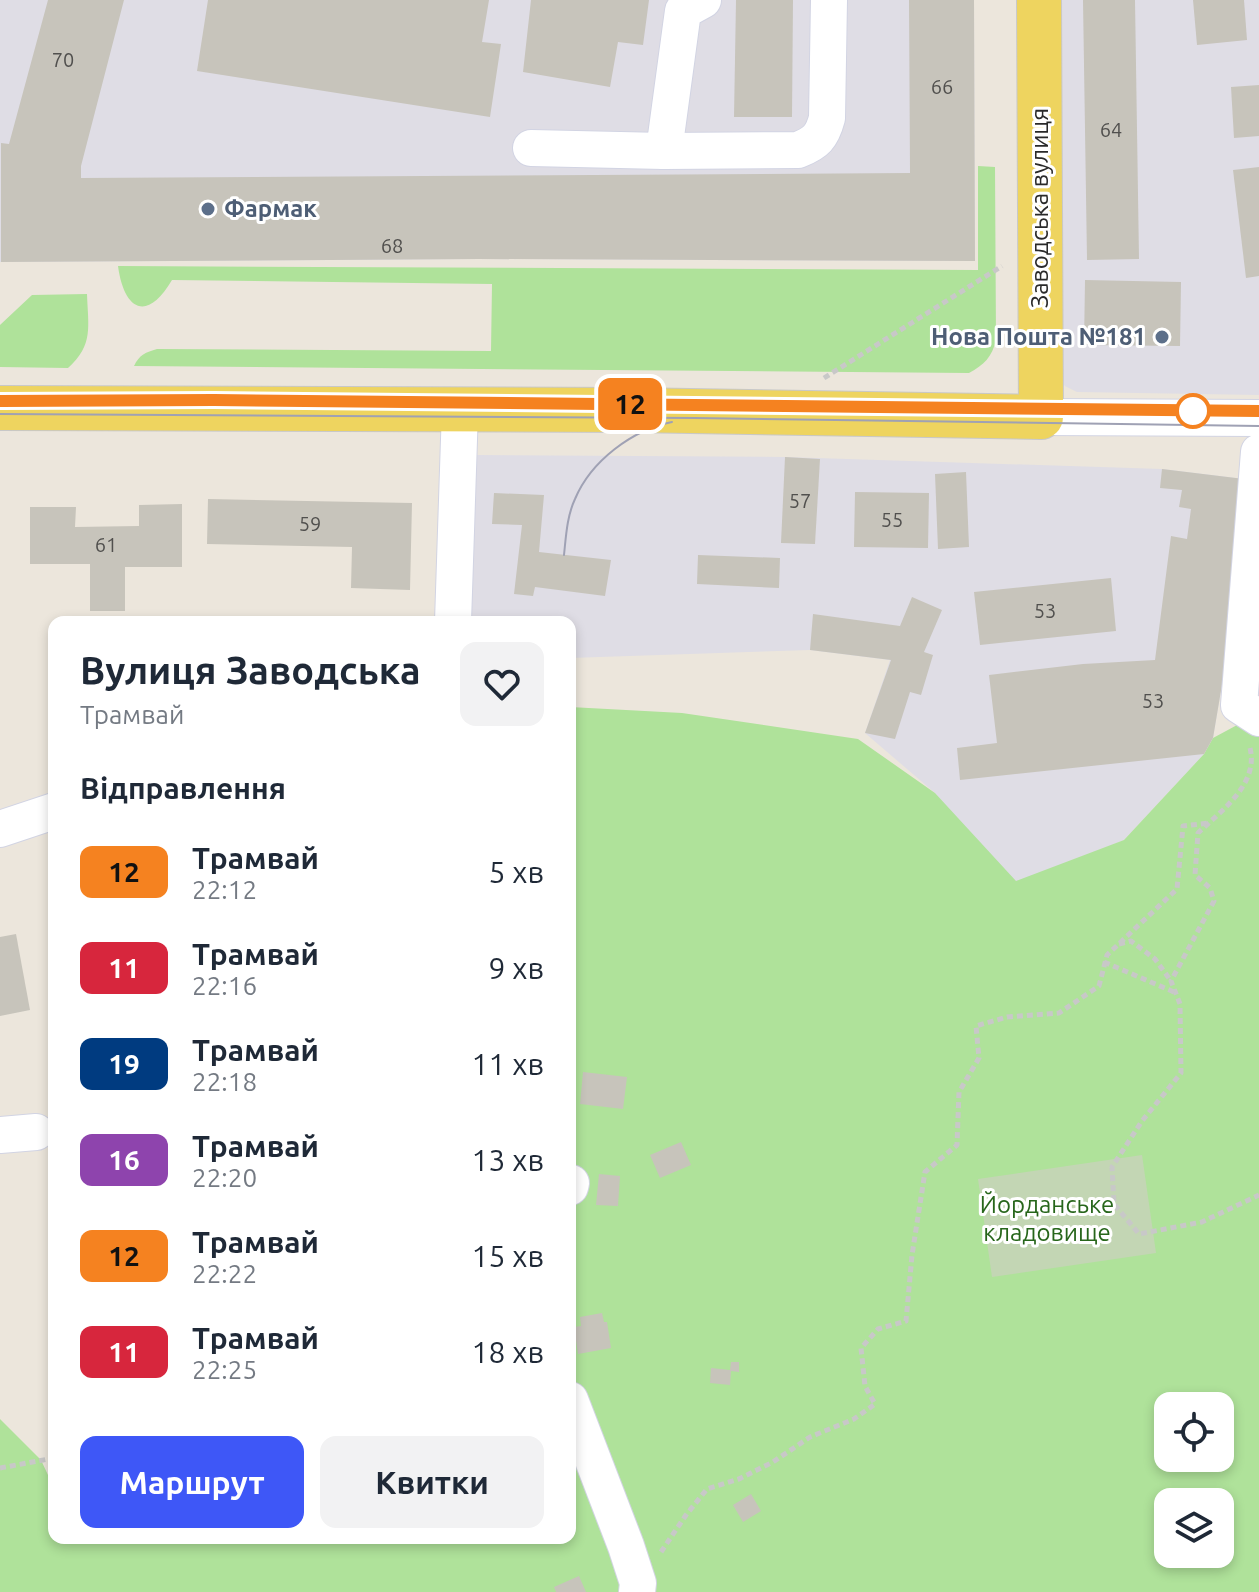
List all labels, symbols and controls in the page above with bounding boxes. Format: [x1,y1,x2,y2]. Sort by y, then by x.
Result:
house number: 70 [52,48,74,71]
house number: 66 [931,75,953,98]
street label: Заводська вулиця [1026,108,1053,308]
house number: 64 [1100,118,1122,141]
place label: Фармак [224,195,317,222]
marker: Фармак [199,200,217,218]
house number: 68 [381,234,403,257]
place label: Нова Пошта №181 [931,323,1146,350]
marker: Нова Пошта №181 [1153,328,1171,346]
line badge: 12 [594,378,666,430]
text: 12 [614,388,646,419]
unlabelled marker [1176,394,1210,428]
house number: 57 [789,489,811,512]
house number: 55 [881,508,903,531]
house number: 59 [299,512,321,535]
house number: 61 [95,533,117,556]
house number: 53 [1034,599,1056,622]
button: heart [460,642,544,726]
text: Вулиця Заводська [80,649,421,691]
house number: 53 [1142,689,1164,712]
text: Трамвай [80,700,184,729]
text: Відправлення [80,771,286,805]
text: Трамвай [192,841,319,875]
text: 5 хв [489,855,544,889]
text: 12 [108,856,140,887]
text: 22:12 [192,875,257,904]
text: Трамвай [192,937,319,971]
text: 9 хв [489,951,544,985]
text: 11 [108,952,140,983]
text: 22:16 [192,971,257,1000]
text: Трамвай [192,1033,319,1067]
text: 11 хв [472,1047,544,1081]
text: 19 [108,1048,140,1079]
text: 22:18 [192,1067,257,1096]
text: Трамвай [192,1129,319,1163]
text: 13 хв [472,1143,544,1177]
text: 16 [108,1144,140,1175]
text: 22:20 [192,1163,257,1192]
park label: Йорданське кладовище [980,1190,1114,1246]
text: Трамвай [192,1225,319,1259]
text: 15 хв [472,1239,544,1273]
text: 12 [108,1240,140,1271]
text: 22:22 [192,1259,257,1288]
text: Трамвай [192,1321,319,1355]
text: 18 хв [472,1335,544,1369]
text: 11 [108,1336,140,1367]
text: 22:25 [192,1355,257,1384]
map controls [1154,1392,1234,1568]
button: locate [1154,1392,1234,1472]
button: Маршрут [80,1436,304,1528]
button: Квитки [320,1436,544,1528]
button: layers [1154,1488,1234,1568]

